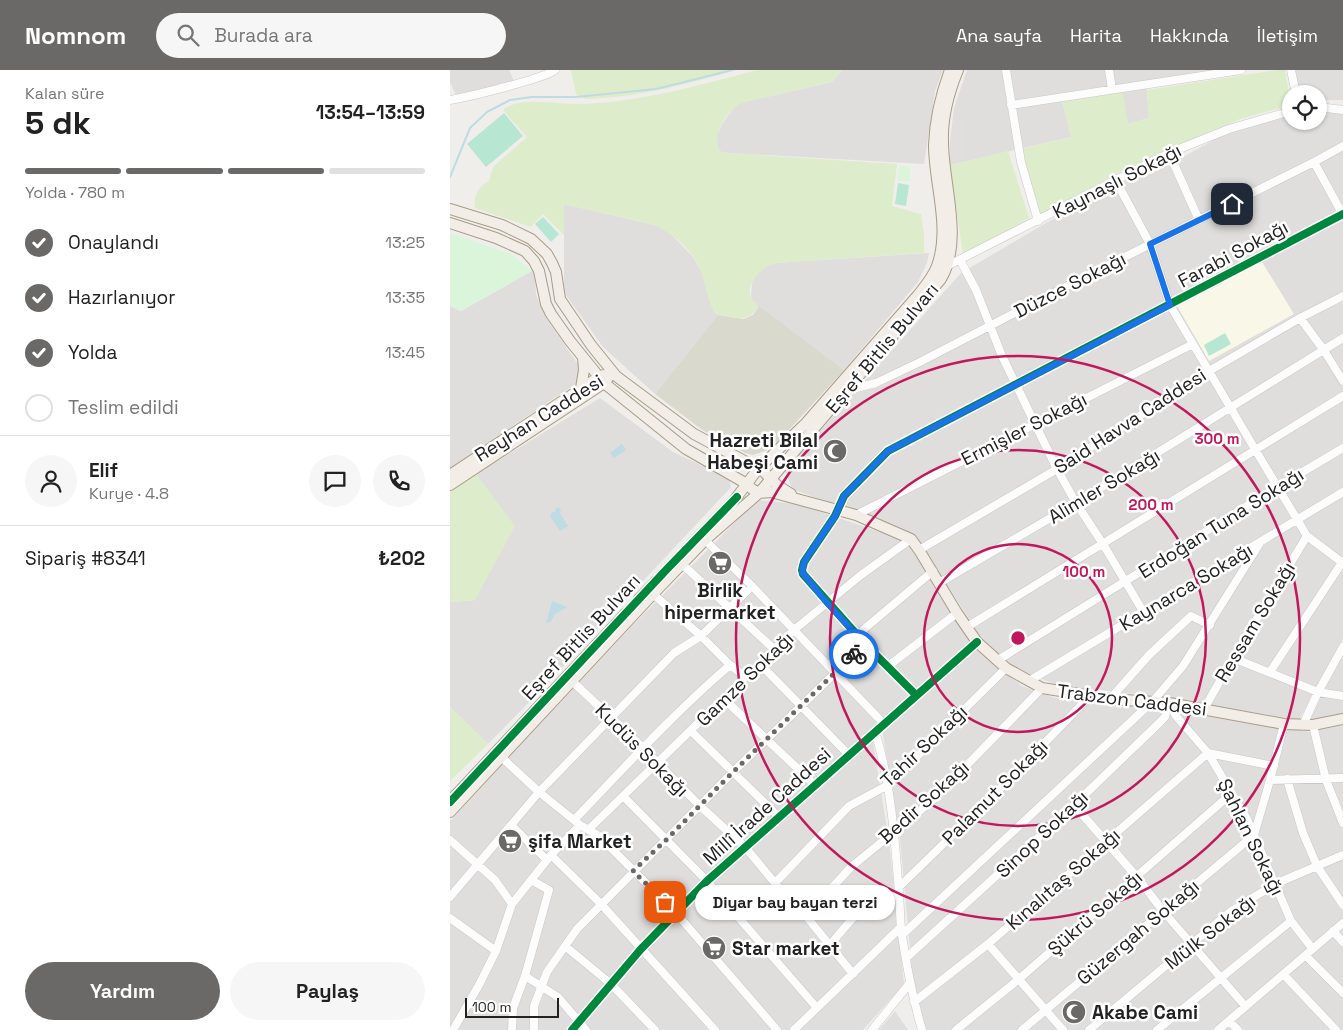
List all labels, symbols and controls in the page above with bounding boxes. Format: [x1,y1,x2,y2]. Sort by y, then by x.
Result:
search box [156,13,506,58]
text: Nomnom [25,20,126,51]
icon: search [174,21,202,49]
text: Burada ara [214,23,313,48]
text: Ana sayfa [956,24,1042,47]
text: Harita [1070,24,1122,47]
text: Hakkında [1150,24,1229,47]
text: İletişim [1257,24,1318,47]
text: Kalan süre [25,83,104,104]
map controls [1282,85,1327,130]
button: locate [1282,85,1327,130]
text: 13:54–13:59 [316,100,425,125]
text: 5 dk [25,103,91,143]
street label: Kaynaşlı Sokağı [1048,138,1186,224]
text: Yolda · 780 m [25,182,125,203]
pin [1211,183,1253,225]
icon: home [1218,190,1246,218]
street label: Farabi Sokağı [1173,214,1293,294]
icon: check [25,229,53,257]
text: Onaylandı [68,230,159,255]
text: 13:25 [385,232,425,253]
street label: Düzce Sokağı [1010,246,1130,324]
street label: Eşref Bitlis Bulvarı [820,277,944,419]
icon: check [25,284,53,312]
text: Hazırlanıyor [68,285,176,310]
text: 13:35 [385,287,425,308]
icon: check [25,339,53,367]
text: Yolda [68,340,118,365]
text: 13:45 [385,342,425,363]
street label: Said Havva Caddesi [1049,362,1211,480]
street label: Reyhan Caddesi [470,368,608,468]
street label: Ermişler Sokağı [957,387,1091,471]
text: Teslim edildi [68,395,179,420]
place label: Hazreti Bilal Habeşi Cami [707,428,818,475]
text: 300 m [1194,429,1240,448]
mosque icon: Hazreti Bilal Habeşi Cami [822,438,848,464]
street label: Alimler Sokağı [1043,443,1165,529]
button: person [25,455,77,507]
button: chat [309,455,361,507]
button: phone [373,455,425,507]
text: Elif [89,458,118,483]
street label: Erdoğan Tuna Sokağı [1134,462,1308,584]
text: Kurye · 4.8 [89,483,169,504]
text: 200 m [1129,495,1173,514]
street label: Kaynarca Sokağı [1115,537,1257,637]
text: Sipariş #8341 [25,546,146,571]
text: ₺202 [378,546,425,571]
supermarket icon: Birlik hipermarket [707,550,733,576]
street label: Ressam Sokağı [1209,557,1301,687]
text: 100 m [1063,562,1105,581]
street label: Eşref Bitlis Bulvarı [516,569,646,705]
place label: Birlik hipermarket [664,578,776,625]
street label: Gamze Sokağı [691,626,799,732]
courier [829,629,879,679]
centre of rings [1009,629,1027,647]
icon: bike [840,640,868,668]
street label: Trabzon Caddesi [1056,678,1208,722]
street label: Kudüs Sokağı [590,698,694,802]
street label: Tahir Sokağı [875,699,973,793]
street label: Palamut Sokağı [937,734,1053,850]
street label: Millî İrade Caddesi [698,742,836,870]
street label: Bedir Sokağı [873,755,975,849]
street label: Şahlan Sokağı [1212,774,1290,900]
street label: Sinop Sokağı [990,785,1094,883]
street label: Kınalıtaş Sokağı [1001,823,1125,935]
supermarket icon: şifa Market [497,828,523,854]
place label: şifa Market [528,829,632,854]
street label: Şükrü Sokağı [1042,865,1148,961]
street label: Güzergah Sokağı [1072,873,1204,991]
pin [644,881,686,923]
callout: Diyar bay bayan terzi [695,884,895,920]
icon: bag [651,888,679,916]
street label: Mülk Sokağı [1159,889,1261,975]
text: Diyar bay bayan terzi [713,892,877,913]
supermarket icon: Star market [701,935,727,961]
place label: Star market [732,936,840,961]
button: Yardım [25,962,220,1020]
button: Paylaş [230,962,425,1020]
scale bar [465,995,559,1018]
text: 100 m [472,998,511,1016]
mosque icon: Akabe Cami [1061,999,1087,1025]
place label: Akabe Cami [1092,1000,1198,1025]

